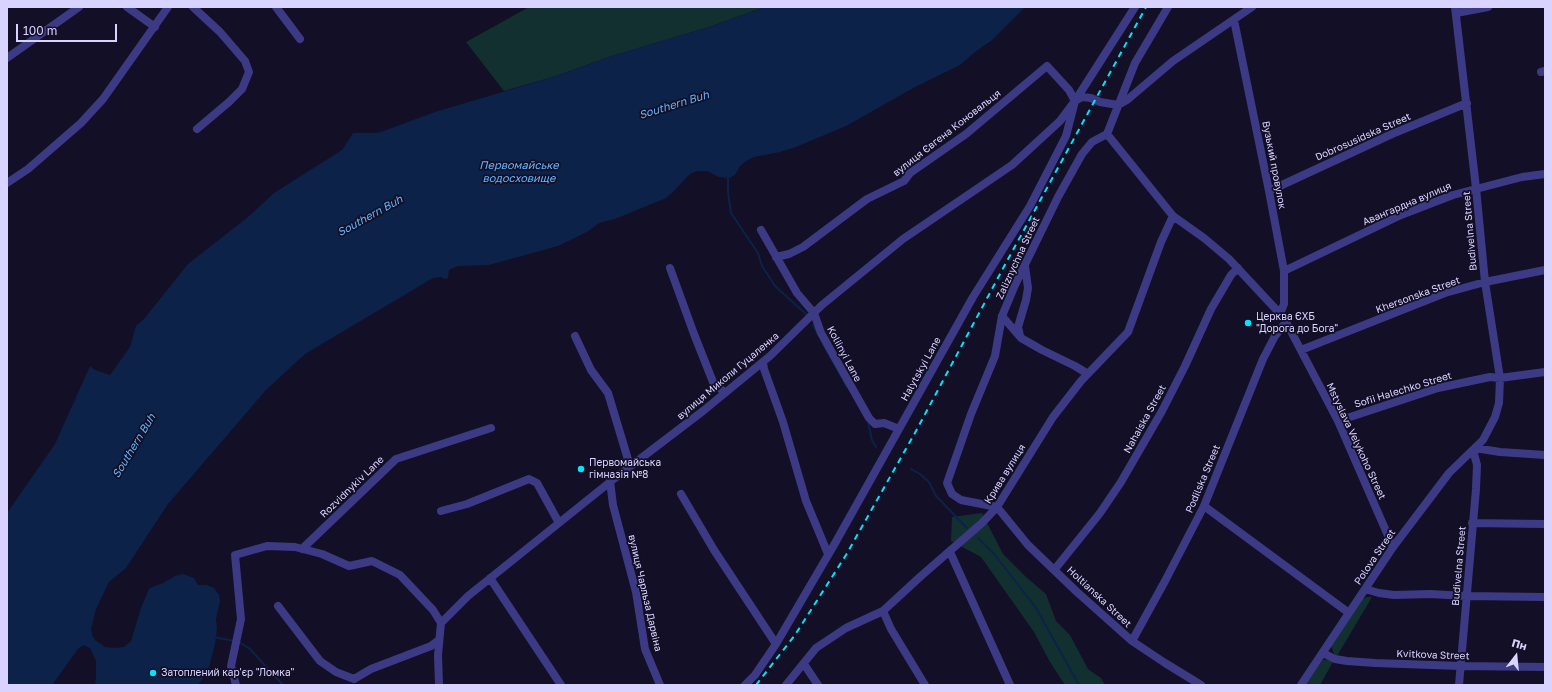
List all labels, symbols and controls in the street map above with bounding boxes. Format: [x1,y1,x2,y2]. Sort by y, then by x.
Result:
scale bar [18,16,119,42]
text: 100 m [23,23,57,38]
street label: вулиця Євгена Коновальця [891,87,1003,179]
water label: Southern Buh [637,88,711,122]
street label: Dobrosusidska Street [1313,111,1413,163]
street label: Вузький провулок [1260,120,1288,210]
water label: Первомайське водосховище [479,159,559,185]
street label: Авангардна вулиця [1361,180,1453,228]
street label: Budivelna Street [1461,191,1479,271]
water label: Southern Buh [335,193,405,239]
street label: Zaliznychna Street [994,215,1042,301]
street label: Khersonska Street [1374,274,1462,316]
place label: Церква ЄХБ "Дорога до Бога" [1256,311,1338,334]
marker: Церква ЄХБ "Дорога до Бога" [1243,318,1253,328]
street label: Koliinyi Lane [824,324,864,384]
street label: вулиця Миколи Гуцаленка [675,330,781,422]
street label: Halytskyi Lane [898,335,944,403]
street label: Sofii Halechko Street [1353,369,1453,411]
street label: Mstyslava Velykoho Street [1324,381,1388,501]
street label: Nahaiska Street [1121,383,1169,455]
water label: Southern Buh [110,412,158,480]
street label: Крива вулиця [982,442,1028,506]
street label: Podilska Street [1183,443,1223,515]
street label: Rozvidnykiv Lane [318,454,386,520]
place label: Первомайська гімназія №8 [589,457,661,480]
marker: Первомайська гімназія №8 [576,464,586,474]
street label: Budivelna Street [1450,526,1468,606]
street label: Polova Street [1352,527,1398,587]
street label: вулиця Чарльза Дарвіна [626,533,664,653]
street label: Holtianska Street [1064,564,1134,630]
north arrow [1496,636,1536,676]
text: Пн [1510,636,1528,652]
street label: Kvitkova Street [1396,648,1470,662]
place label: Затоплений кар'єр "Ломка" [161,667,294,679]
marker: Затоплений кар'єр "Ломка" [148,668,158,678]

